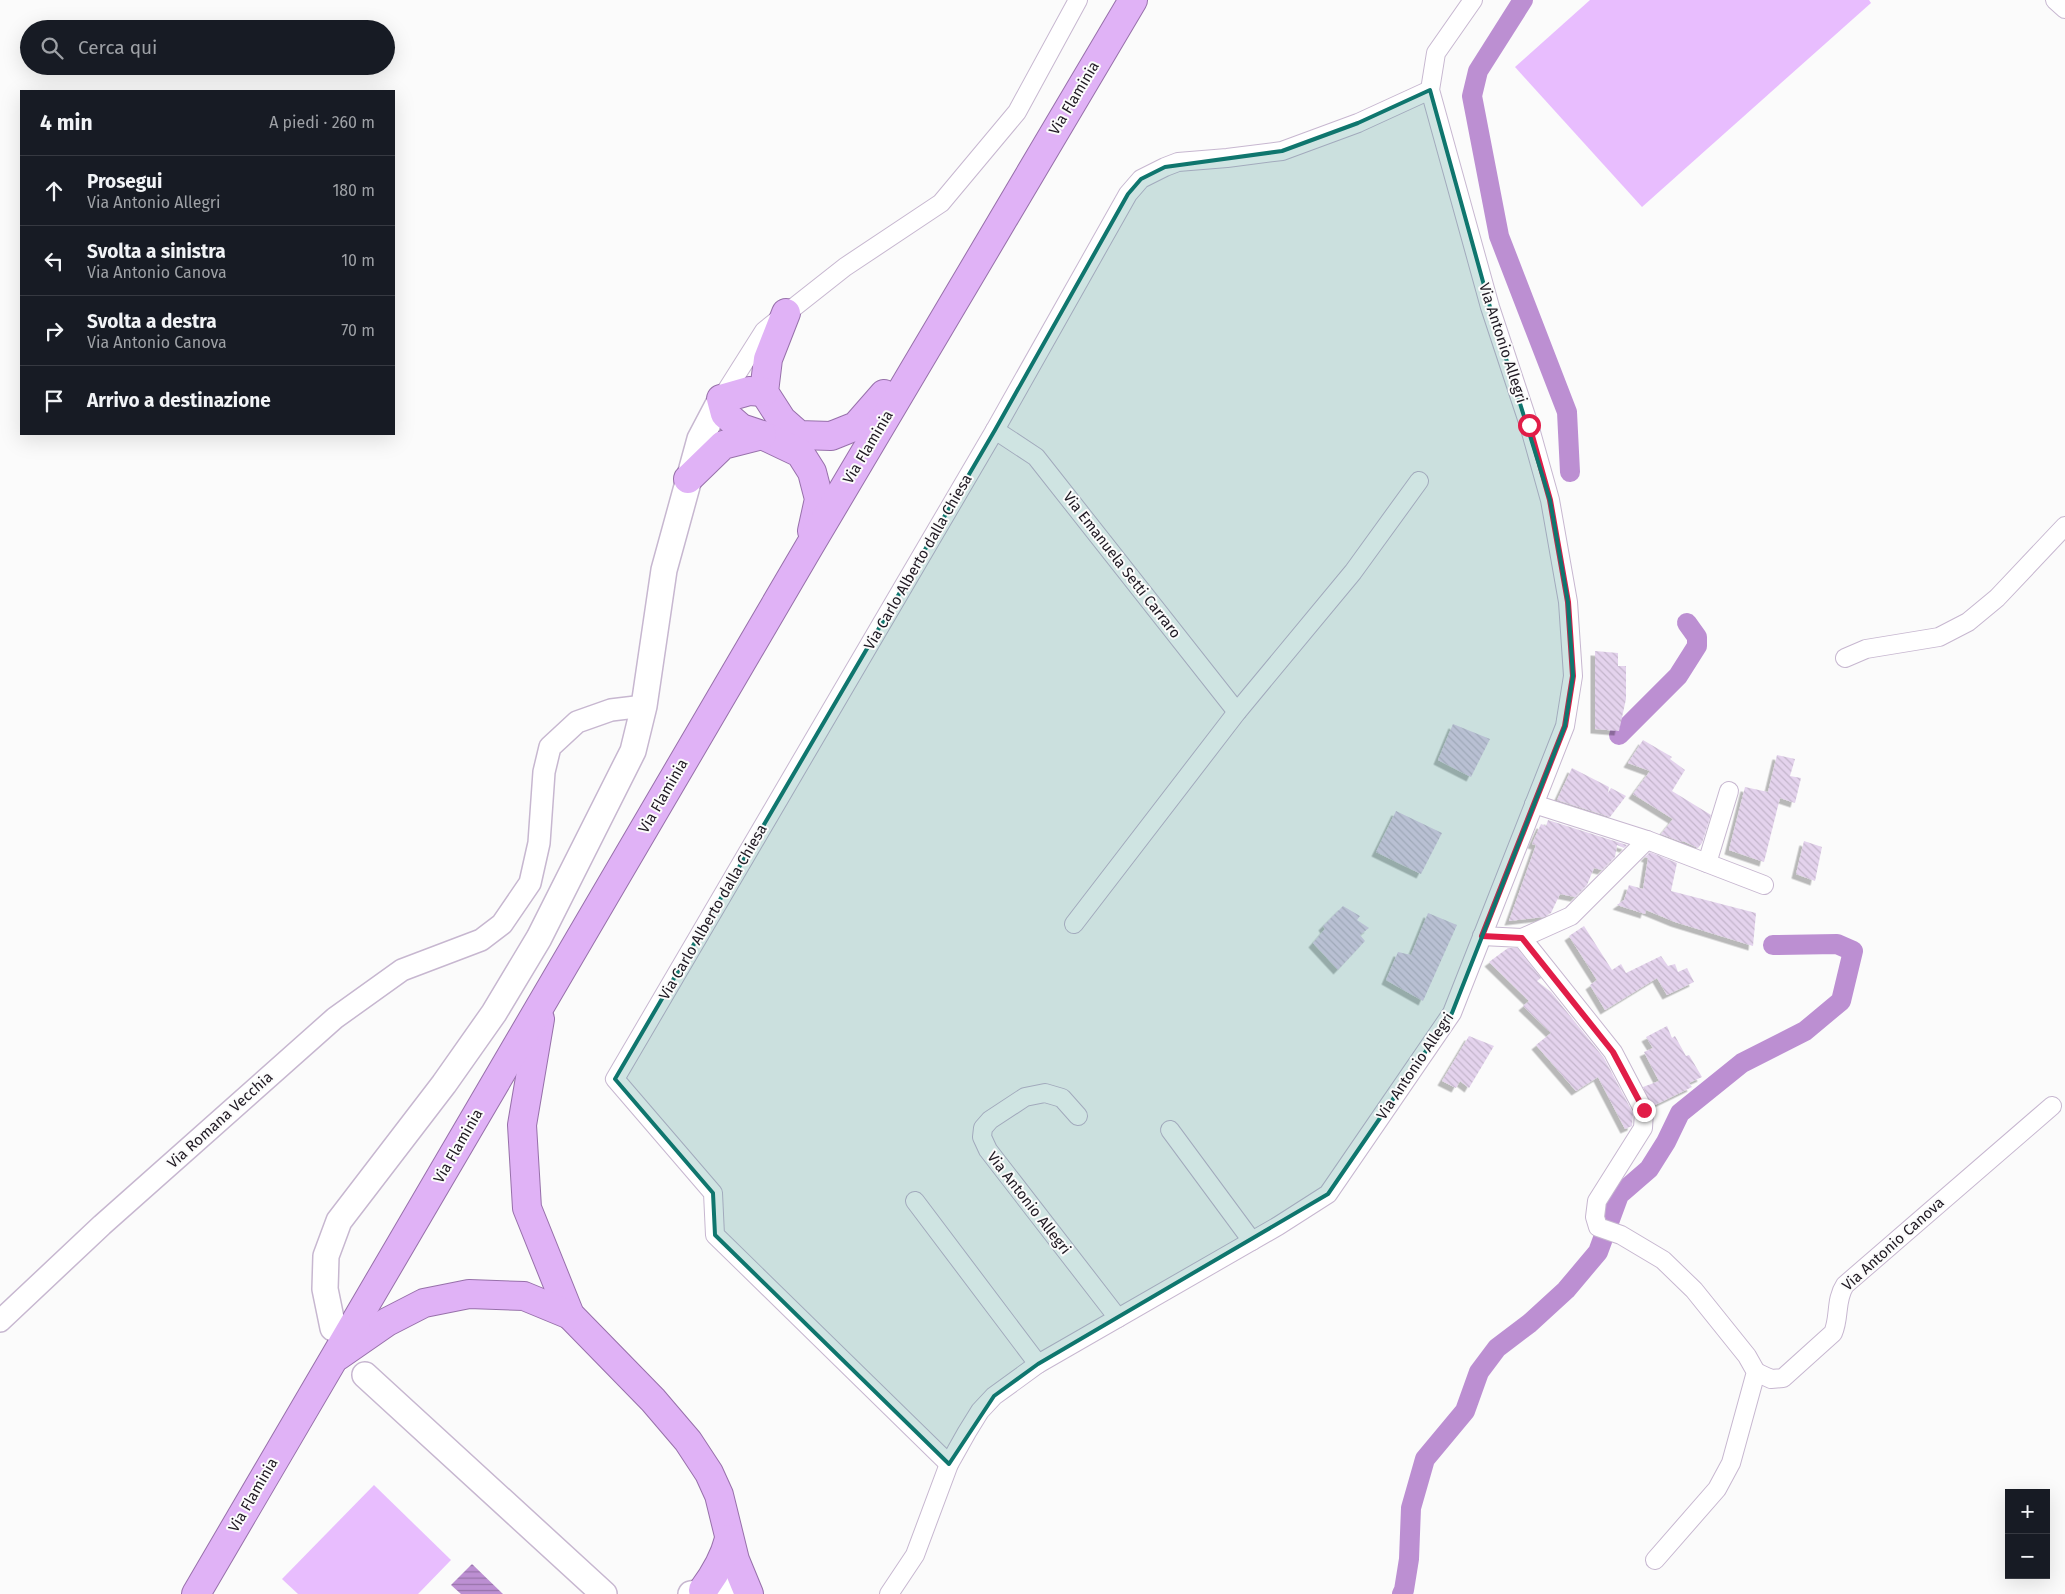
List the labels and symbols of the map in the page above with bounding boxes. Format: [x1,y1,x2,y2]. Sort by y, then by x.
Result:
street label: Via Flaminia [1045,58,1103,138]
street label: Via Antonio Allegri [1475,281,1531,405]
street label: Via Flaminia [839,407,897,487]
route start [1518,414,1541,437]
street label: Via Carlo Alberto dalla Chiesa [860,471,976,653]
street label: Via Emanuela Setti Carraro [1059,488,1185,642]
street label: Via Flaminia [635,756,691,836]
street label: Via Carlo Alberto dalla Chiesa [655,821,771,1003]
street label: Via Antonio Allegri [1373,1009,1457,1123]
street label: Via Romana Vecchia [164,1068,276,1172]
route end [1633,1099,1656,1122]
street label: Via Flaminia [430,1106,486,1186]
street label: Via Antonio Allegri [983,1148,1075,1258]
street label: Via Antonio Canova [1838,1193,1948,1295]
street label: Via Flaminia [225,1455,281,1535]

